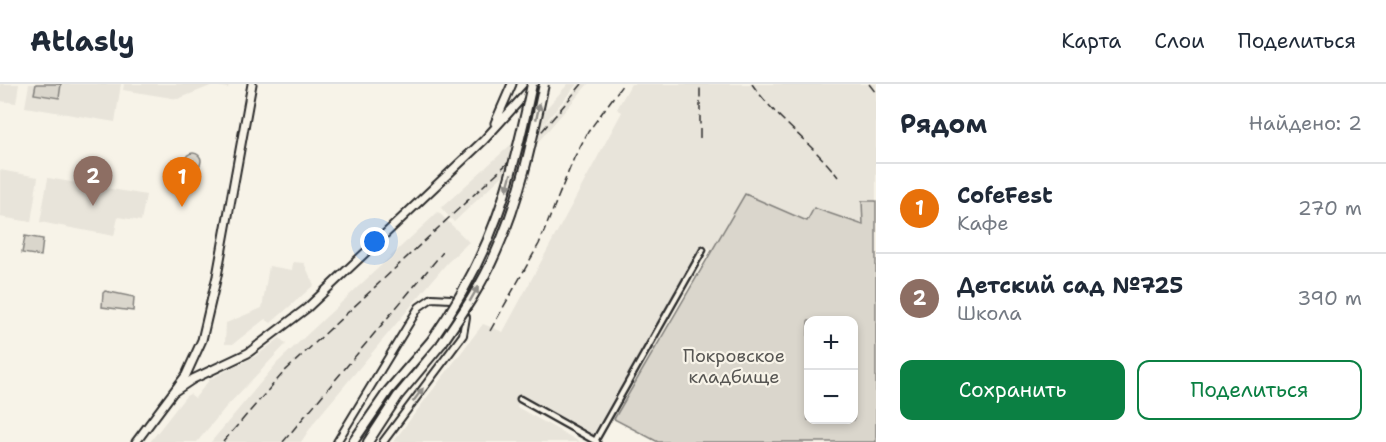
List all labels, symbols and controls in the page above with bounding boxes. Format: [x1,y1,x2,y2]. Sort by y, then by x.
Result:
text: Atlasly [30,22,135,60]
text: Карта [1061,27,1121,55]
text: Слои [1154,27,1205,55]
text: Поделиться [1238,27,1356,55]
one-way arrow [534,101,543,120]
text: Рядом [900,106,987,141]
text: Найдено: 2 [1249,110,1362,136]
pin: 2 [74,156,112,206]
pin: 1 [162,158,201,207]
one-way arrow [504,173,513,191]
text: CofeFest [957,181,1053,210]
text: 1 [915,195,924,221]
text: 270 m [1298,195,1362,221]
text: Кафе [957,210,1009,236]
your location [360,227,389,256]
text: Детский сад №725 [957,271,1183,300]
text: 2 [913,285,927,311]
text: 390 m [1297,285,1362,311]
one-way arrow [469,286,480,302]
text: Школа [957,300,1022,326]
map controls [804,316,858,424]
button: + [804,316,858,370]
park label: Покровское кладбище [683,344,785,389]
button: Сохранить [900,360,1125,420]
button: Поделиться [1137,360,1362,420]
button: − [804,370,858,424]
one-way arrow [412,388,424,403]

